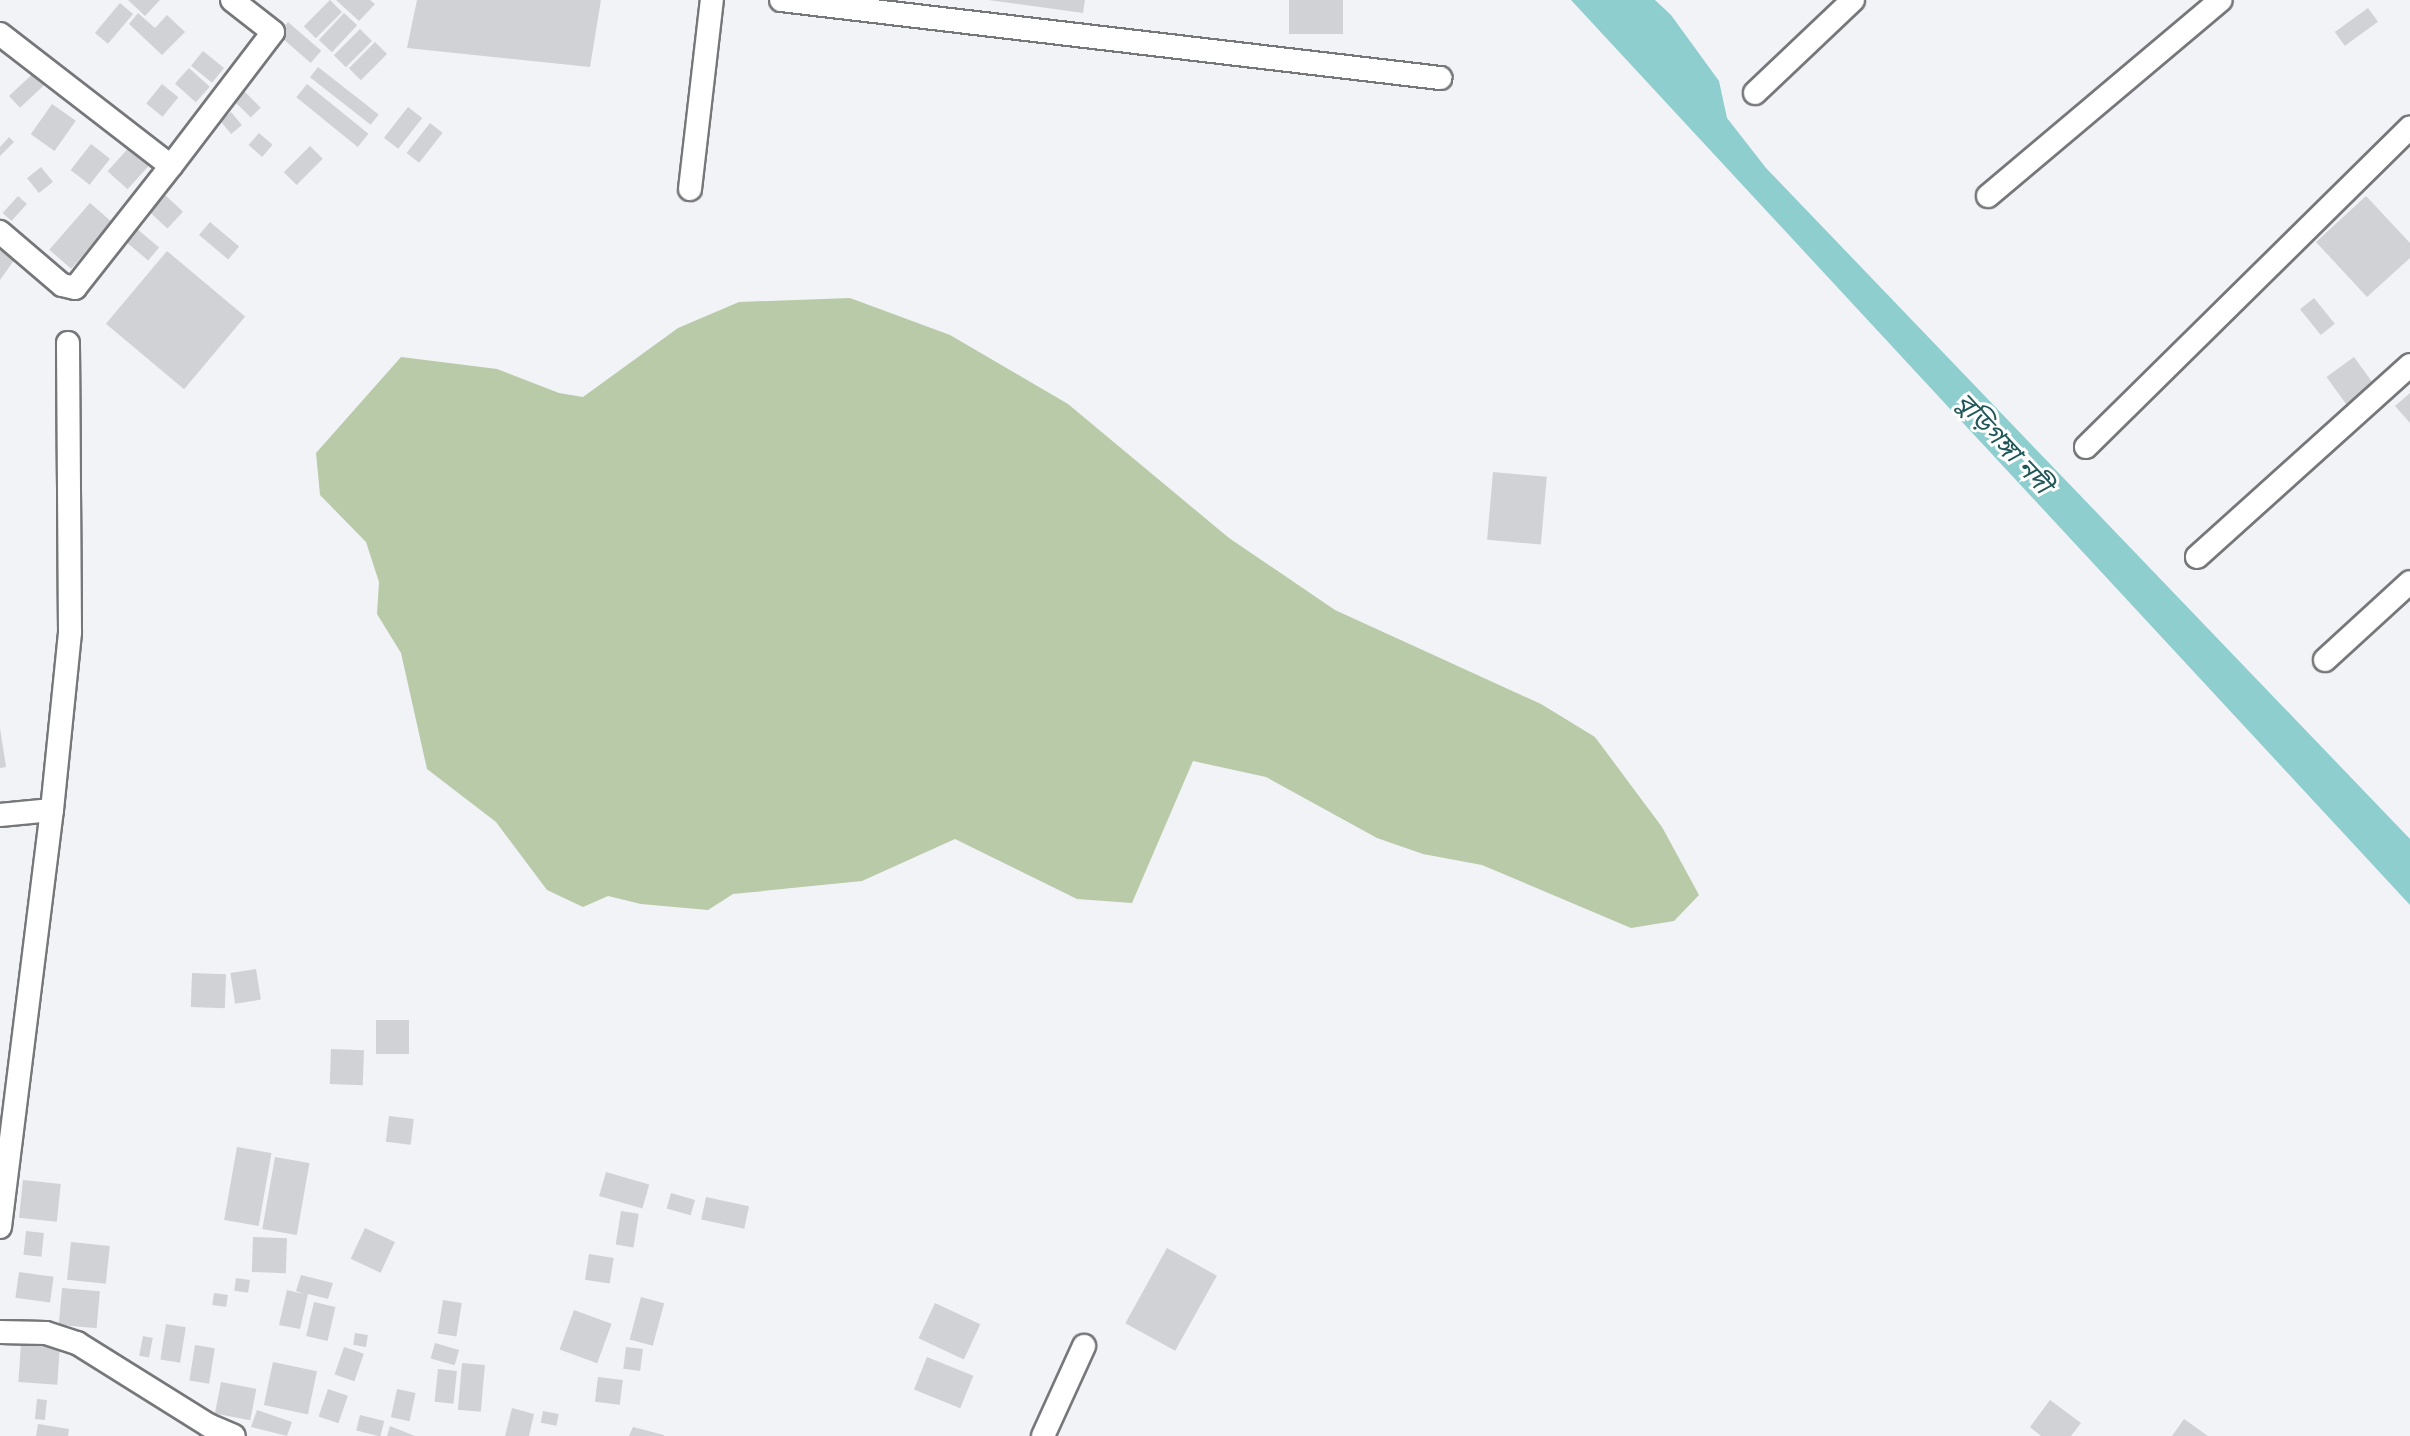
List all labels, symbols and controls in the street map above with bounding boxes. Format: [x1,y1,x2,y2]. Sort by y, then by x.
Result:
water label: বুড়িগঙ্গা নদী [1950,386,2058,500]

